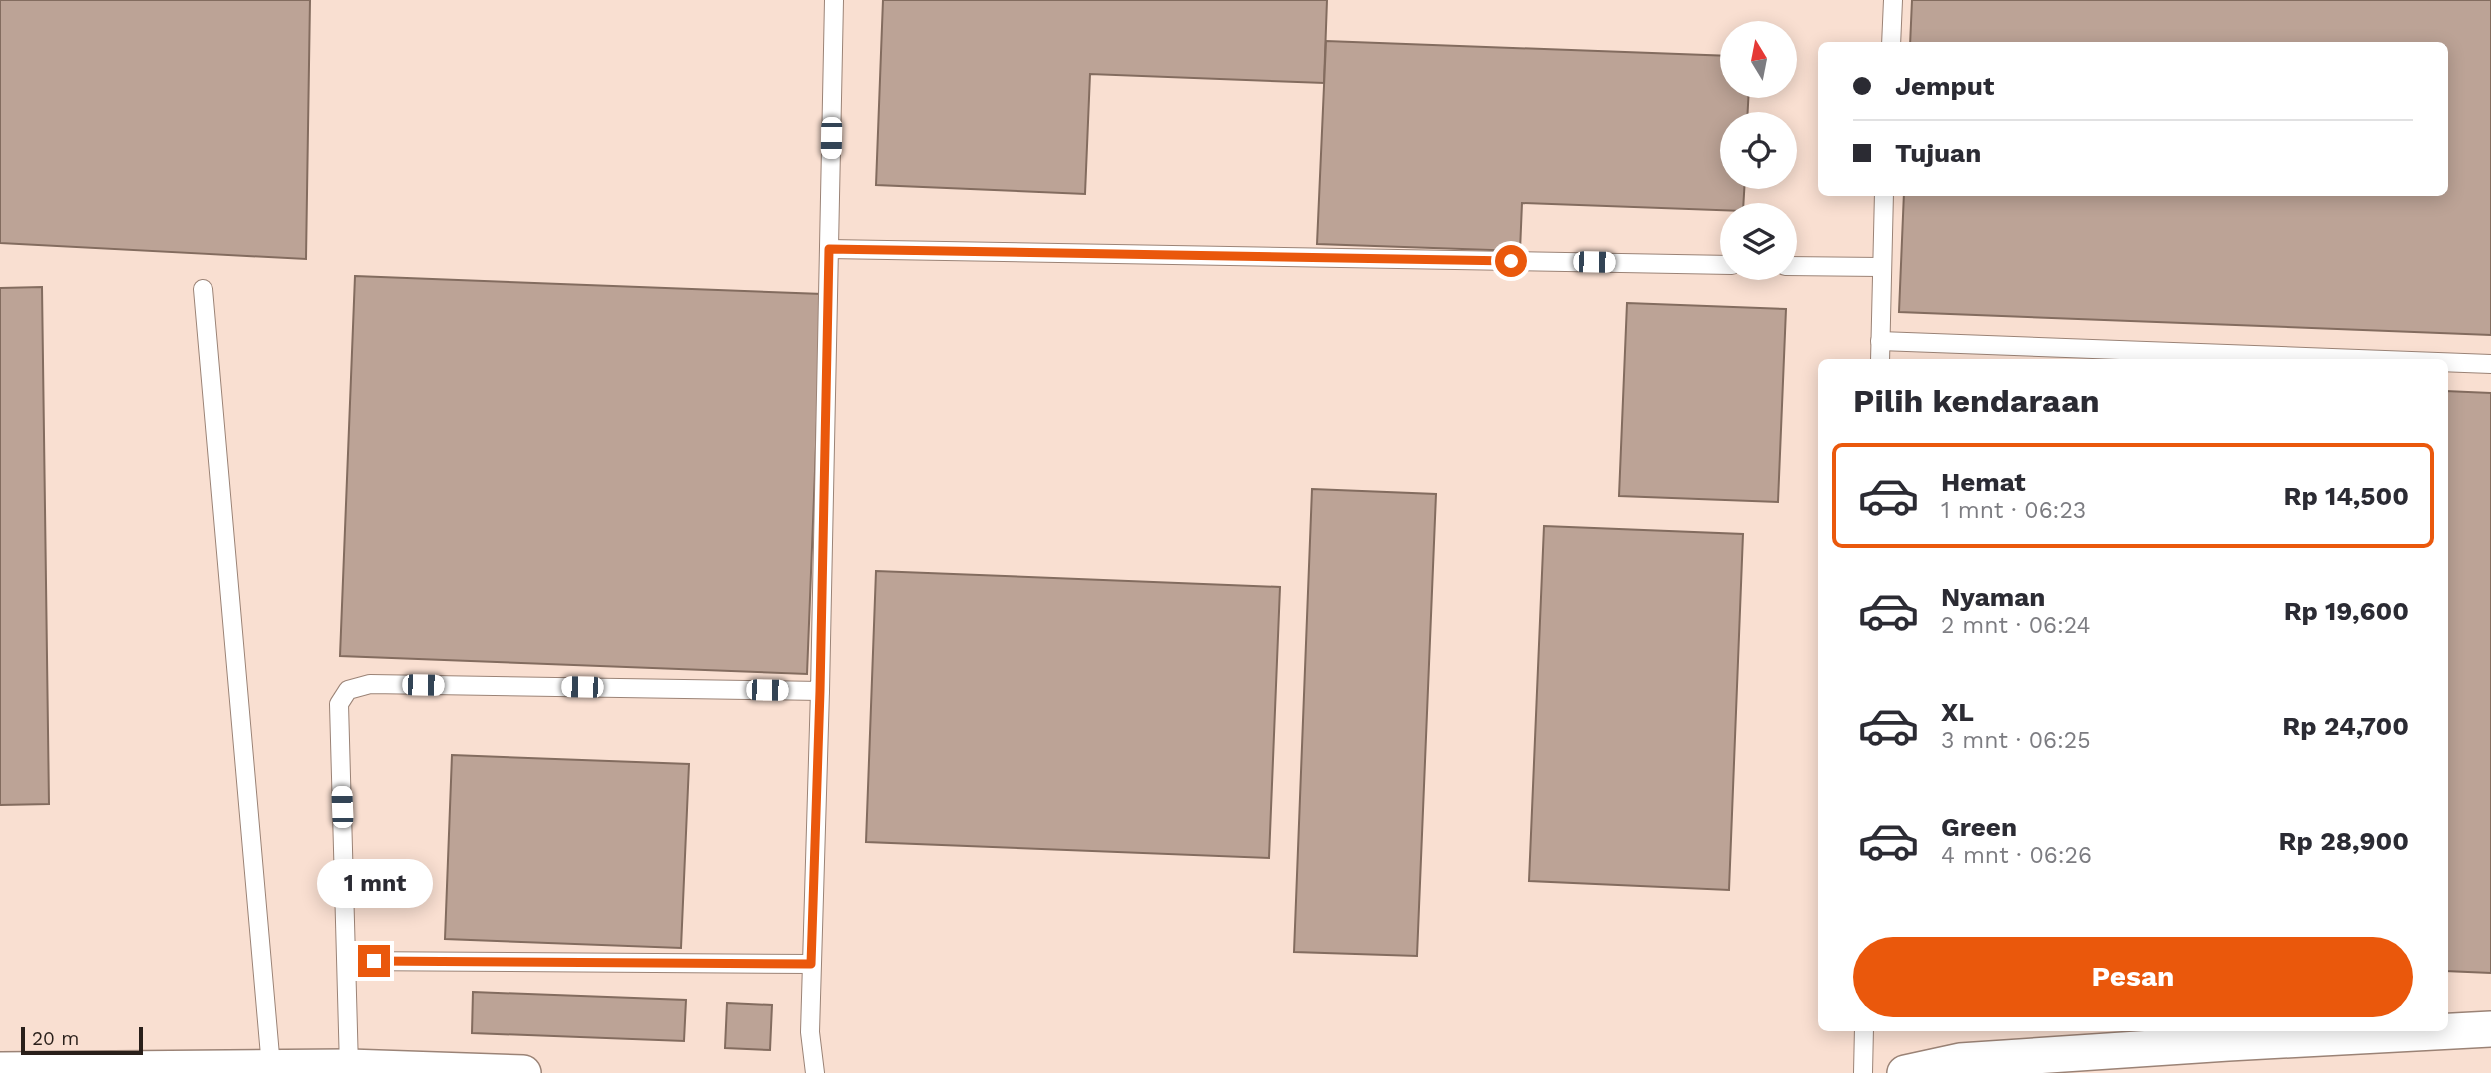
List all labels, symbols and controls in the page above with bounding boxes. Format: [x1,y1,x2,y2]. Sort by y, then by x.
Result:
north arrow [1720,21,1797,98]
map controls [1720,21,1797,280]
text: Jemput [1895,71,1994,101]
button: locate [1720,112,1797,189]
car [821,117,842,159]
text: Tujuan [1895,138,1981,168]
button: layers [1720,203,1797,280]
route start [1495,245,1527,277]
car [1573,251,1616,273]
text: Pilih kendaraan [1853,382,2100,420]
icon: car [1857,464,1920,527]
text: Hemat [1941,467,2026,497]
text: Rp 14,500 [2284,481,2409,511]
text: 1 mnt · 06:23 [1941,497,2086,524]
icon: car [1857,579,1920,642]
text: Nyaman [1941,582,2045,612]
text: Rp 19,600 [2284,596,2409,626]
text: 2 mnt · 06:24 [1941,612,2091,639]
car [402,674,445,696]
car [561,676,604,698]
car [746,679,789,701]
icon: car [1857,694,1920,757]
text: XL [1941,697,1974,727]
text: Rp 24,700 [2282,711,2409,741]
text: 3 mnt · 06:25 [1941,727,2091,754]
car [331,786,354,828]
icon: car [1857,809,1920,872]
text: Green [1941,812,2017,842]
text: Rp 28,900 [2279,826,2409,856]
text: 4 mnt · 06:26 [1941,842,2092,869]
callout: 1 mnt [316,860,432,908]
text: 1 mnt [344,870,406,897]
button: Pesan [1853,937,2413,1017]
route end [358,945,390,977]
scale bar [21,1024,144,1056]
text: 20 m [32,1027,79,1050]

